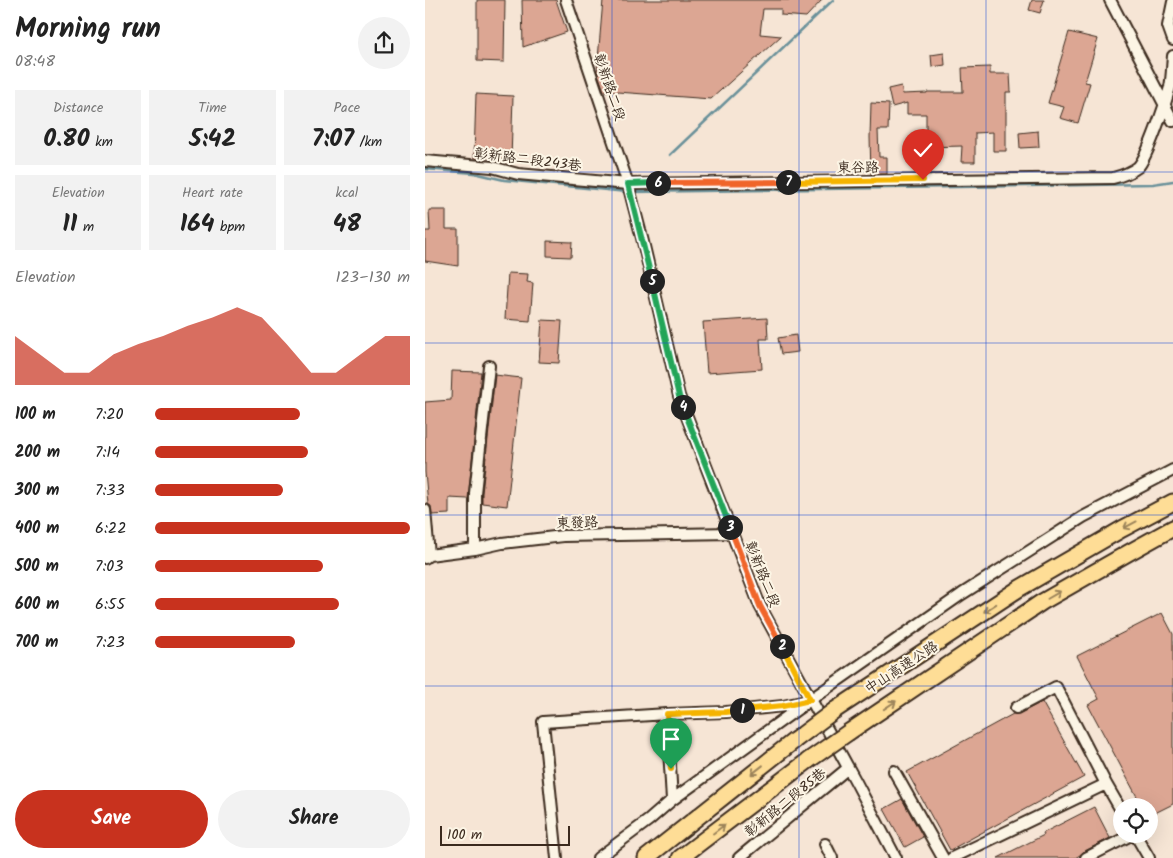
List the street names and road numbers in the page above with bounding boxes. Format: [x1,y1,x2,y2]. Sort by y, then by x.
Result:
street label: 彰新路二段 [587,51,631,124]
street label: 彰新路二段243巷 [473,143,584,178]
street label: 東谷路 [837,157,879,179]
street label: 東發路 [556,511,598,535]
street label: 彰新路二段 [739,538,785,611]
street label: 中山高速公路 [860,636,943,700]
street label: 彰新路二段85巷 [740,762,832,843]

